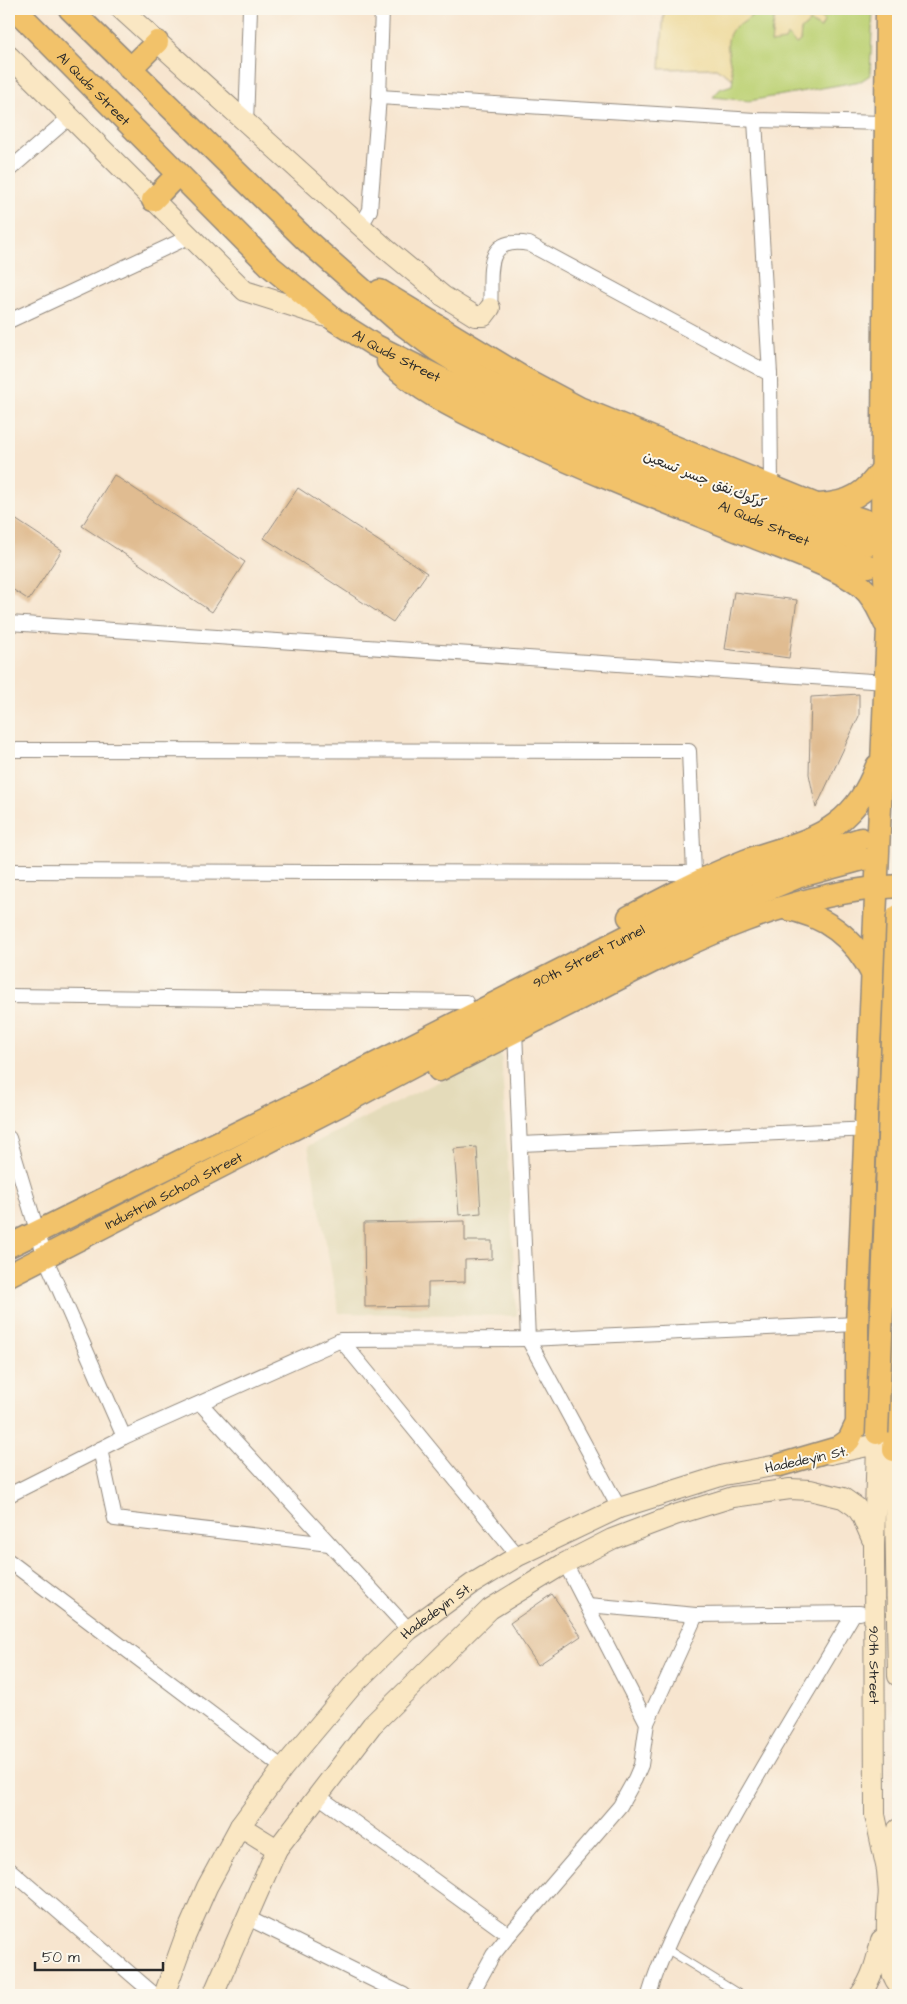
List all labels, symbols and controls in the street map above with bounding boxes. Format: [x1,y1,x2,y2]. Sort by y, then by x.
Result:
street label: Al Quds Street [52,48,135,131]
street label: Al Quds Street [348,325,444,388]
street label: كركوك,نفق جسر تسعين [640,446,769,514]
street label: Al Quds Street [715,496,813,552]
street label: 90th Street Tunnel [529,920,649,994]
street label: Industrial School Street [102,1147,247,1235]
street label: Hadedeyin St. [763,1441,849,1479]
street label: Hadedeyin St. [396,1578,476,1644]
street label: 90th Street [863,1626,884,1704]
scale bar [35,1939,162,1971]
text: 50 m [42,1947,80,1968]

